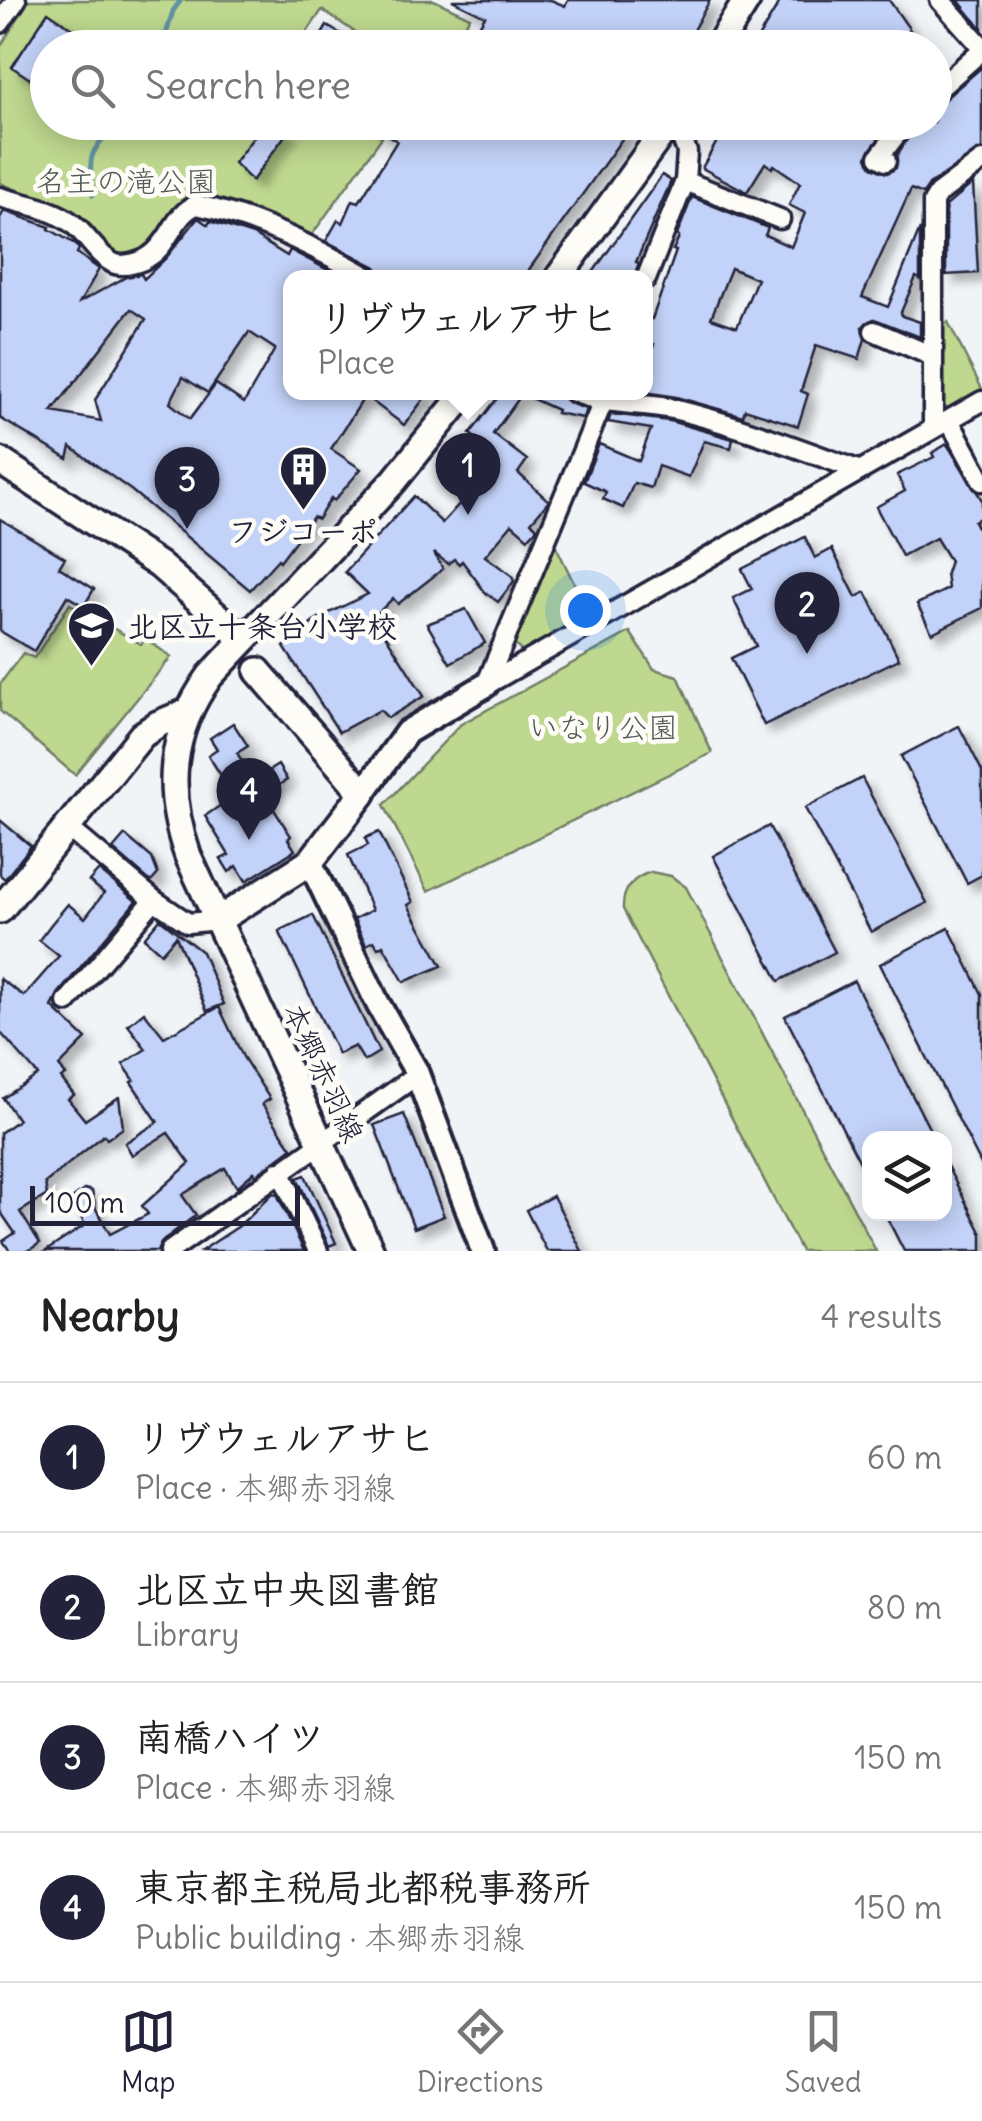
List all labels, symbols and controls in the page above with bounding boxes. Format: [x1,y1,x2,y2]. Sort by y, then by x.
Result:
search box [30,30,952,140]
icon: search [65,58,120,113]
text: Search here [145,62,351,109]
park label: 名主の滝公園 [36,162,216,200]
popup [283,270,653,400]
text: リヴウェルアサヒ [318,294,618,341]
text: Place [318,342,395,383]
pin: 1 [436,432,500,515]
building icon: フジコーポ [277,444,329,512]
pin: 3 [154,446,220,529]
place label: フジコーポ [228,512,378,550]
pin: 2 [774,572,840,654]
your location [560,585,611,636]
school or university icon: 北区立十条台小学校 [66,600,118,668]
place label: 北区立十条台小学校 [127,607,397,645]
park label: いなり公園 [528,708,678,746]
pin: 4 [216,758,282,840]
street label: 本郷赤羽線 [275,996,373,1148]
map controls [862,1131,952,1221]
button: layers [862,1131,952,1221]
scale bar [30,1181,300,1226]
text: 100 m [45,1185,124,1221]
text: Nearby [40,1290,179,1342]
text: 4 results [821,1296,942,1337]
text: リヴウェルアサヒ [135,1414,436,1461]
text: 1 [66,1437,79,1478]
text: 60 m [867,1437,942,1478]
text: Place · 本郷赤羽線 [135,1467,395,1508]
text: 北区立中央図書館 [135,1566,439,1613]
text: 2 [64,1587,81,1628]
text: 80 m [867,1587,942,1628]
text: Library [135,1614,239,1655]
text: 南橋ハイツ [135,1714,325,1761]
text: 3 [63,1737,82,1778]
text: 150 m [854,1737,942,1778]
text: Place · 本郷赤羽線 [135,1767,395,1808]
text: 東京都主税局北都税事務所 [135,1864,591,1911]
text: 4 [63,1887,82,1928]
text: 150 m [854,1887,942,1928]
text: Public building · 本郷赤羽線 [135,1917,524,1958]
tab: Map [121,2004,176,2100]
tab: Directions [417,2004,543,2100]
tab: Saved [785,2004,861,2100]

